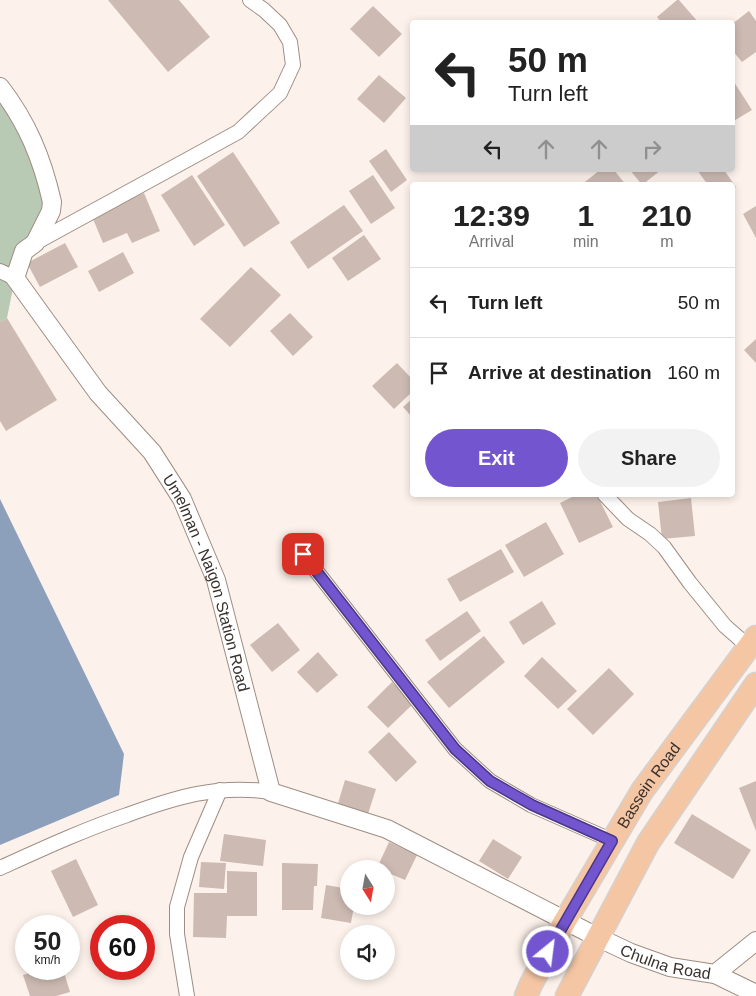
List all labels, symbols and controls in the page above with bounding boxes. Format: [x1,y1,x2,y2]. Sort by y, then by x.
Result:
icon: left [425,40,490,105]
text: 50 m [508,40,588,79]
text: Turn left [508,81,588,106]
icon: left [479,135,507,163]
icon: ahead [532,135,560,163]
icon: ahead [585,135,613,163]
icon: right [638,135,666,163]
text: 12:39 [453,199,530,232]
text: 1 [577,199,594,232]
text: 210 [642,199,692,232]
text: Arrival [469,233,514,250]
text: min [573,233,599,250]
text: m [660,233,673,250]
icon: left [425,289,453,317]
text: Turn left [468,292,543,313]
text: 50 m [678,292,720,313]
icon: arrive [425,359,453,387]
text: Arrive at destination [468,362,652,383]
text: 160 m [667,362,720,383]
button: Exit [425,429,568,487]
button: Share [578,429,720,487]
street label: Umelman - Naigon Station Road [160,471,253,693]
pin [282,533,324,575]
icon: arrive [289,540,317,568]
street label: Bassein Road [614,739,683,831]
north arrow [340,860,395,915]
map controls [340,860,395,980]
speed limit sign: 60 [90,915,155,980]
button: sound [340,925,395,980]
position arrow [521,925,573,977]
text: 50 [34,927,61,955]
street label: Chulna Road [618,941,712,982]
text: km/h [34,953,61,967]

